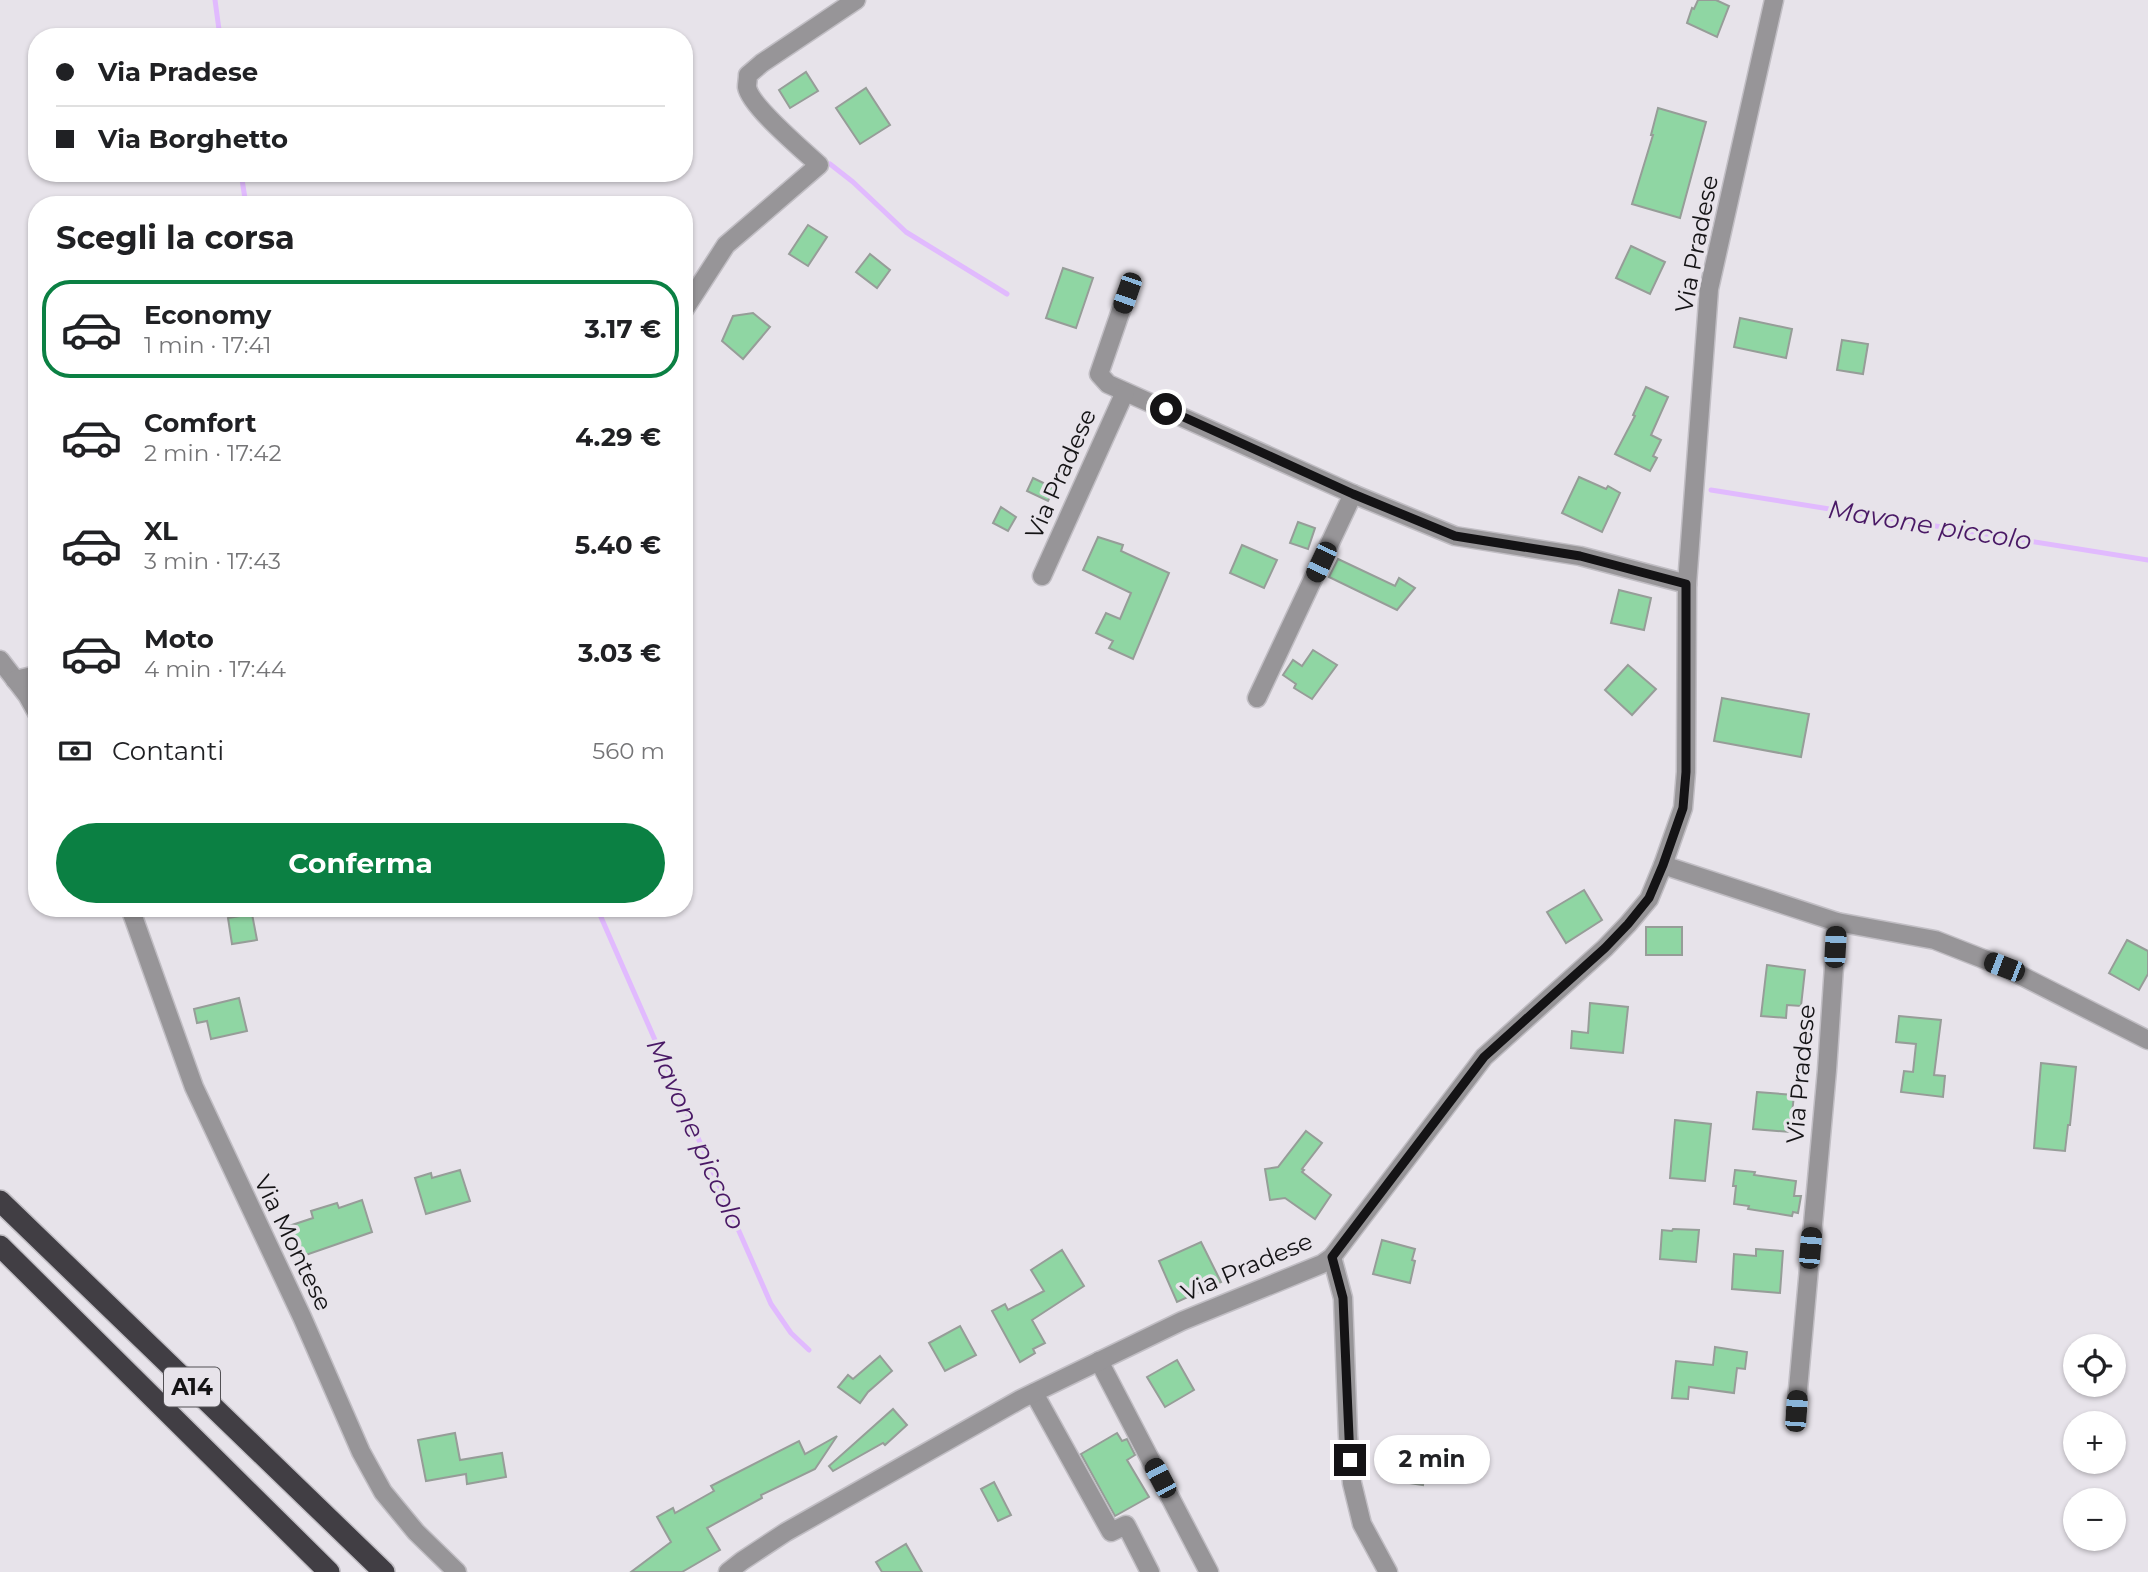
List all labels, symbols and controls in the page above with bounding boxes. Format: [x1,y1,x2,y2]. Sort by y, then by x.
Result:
text: Via Pradese [98,56,258,88]
text: Via Borghetto [98,123,288,155]
street label: Via Pradese [1669,173,1724,315]
text: Scegli la corsa [56,218,295,257]
car [1111,270,1144,316]
icon: car [60,298,123,361]
text: Economy [144,299,271,331]
text: 3.17 € [584,313,661,345]
text: 1 min · 17:41 [144,331,272,359]
route start [1150,393,1182,425]
street label: Via Pradese [1019,404,1102,544]
icon: car [60,406,123,469]
text: Comfort [144,407,256,439]
text: 4.29 € [575,421,661,453]
text: 2 min · 17:42 [144,439,282,467]
water label: Mavone piccolo [1826,493,2034,557]
icon: car [60,514,123,577]
text: XL [144,515,178,547]
text: 5.40 € [575,529,661,561]
car [1303,539,1340,585]
text: 3 min · 17:43 [144,547,281,575]
icon: car [60,622,123,685]
text: Moto [144,623,214,655]
text: 3.03 € [578,637,661,669]
text: 4 min · 17:44 [144,655,286,683]
icon: cash [56,732,94,770]
text: Contanti [112,735,224,767]
text: 560 m [592,737,665,765]
button: Conferma [56,823,665,903]
car [1824,925,1847,969]
car [1981,950,2028,984]
street label: Via Pradese [1780,1003,1821,1145]
water label: Mavone piccolo [640,1034,752,1234]
street label: Via Montese [248,1170,339,1315]
street label: Via Pradese [1177,1226,1317,1307]
car [1798,1226,1823,1270]
map controls [2063,1334,2126,1551]
button: locate [2063,1334,2126,1397]
road number: A14 [164,1368,220,1406]
car [1785,1389,1808,1433]
button: + [2063,1411,2126,1474]
callout: 2 min [1374,1436,1490,1484]
route end [1334,1444,1366,1476]
text: 2 min [1398,1445,1466,1473]
car [1141,1455,1180,1501]
button: − [2063,1488,2126,1551]

